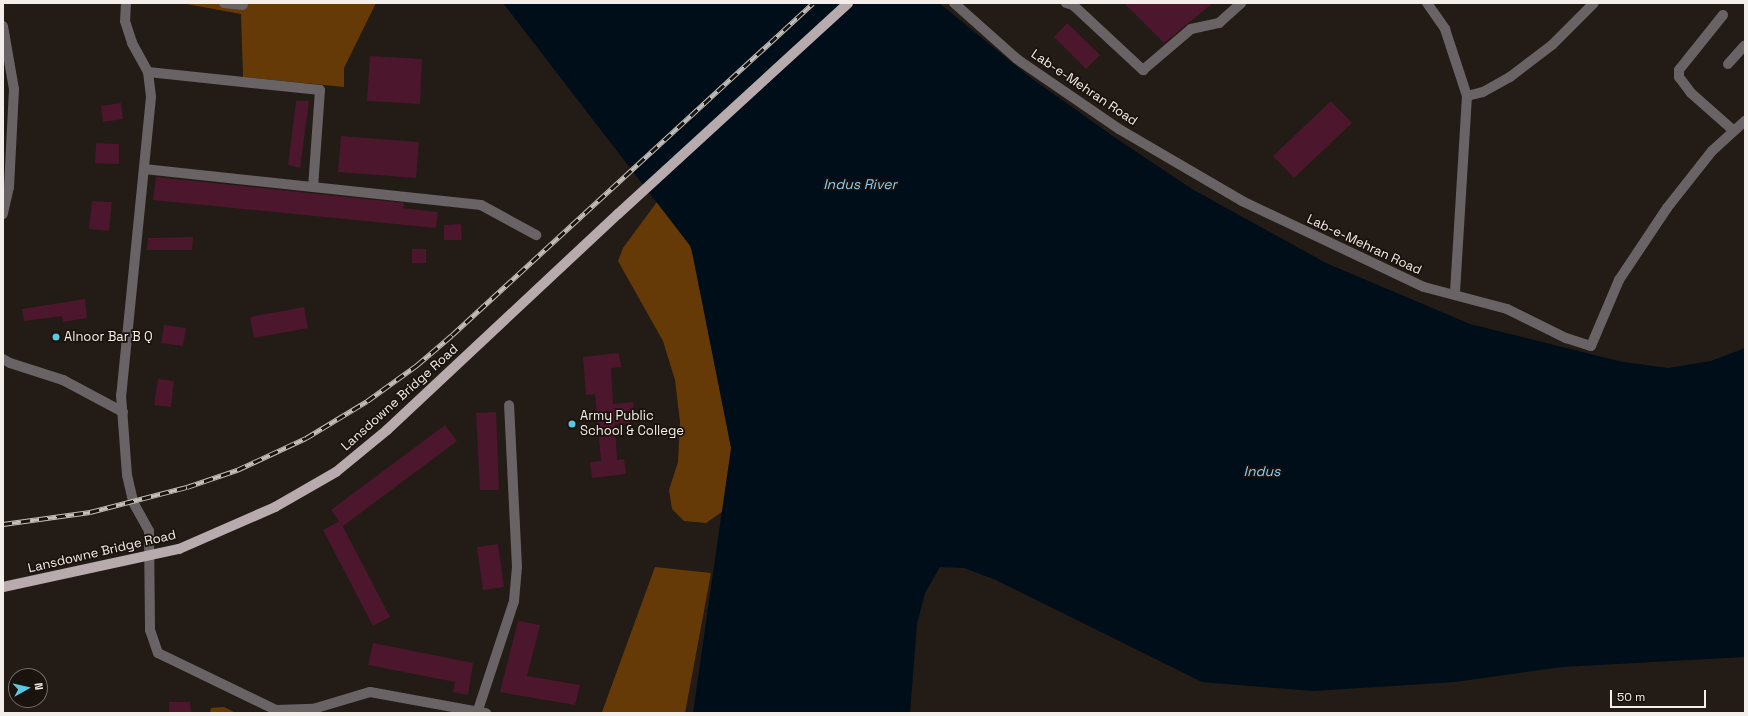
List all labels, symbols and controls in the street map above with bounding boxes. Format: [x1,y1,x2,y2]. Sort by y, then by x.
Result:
street label: Lab-e-Mehran Road [1028,47,1140,129]
water label: Indus River [823,176,897,192]
street label: Lab-e-Mehran Road [1304,212,1424,278]
place label: Alnoor Bar B Q [64,329,153,345]
marker: Alnoor Bar B Q [51,332,61,342]
street label: Lansdowne Bridge Road [339,342,461,454]
place label: Army Public School & College [580,409,684,440]
marker: Army Public School & College [567,419,577,429]
water label: Indus [1244,463,1280,479]
street label: Lansdowne Bridge Road [26,527,178,577]
north arrow [8,668,48,708]
text: N [31,682,46,691]
scale bar [1612,682,1708,708]
text: 50 m [1617,689,1645,705]

